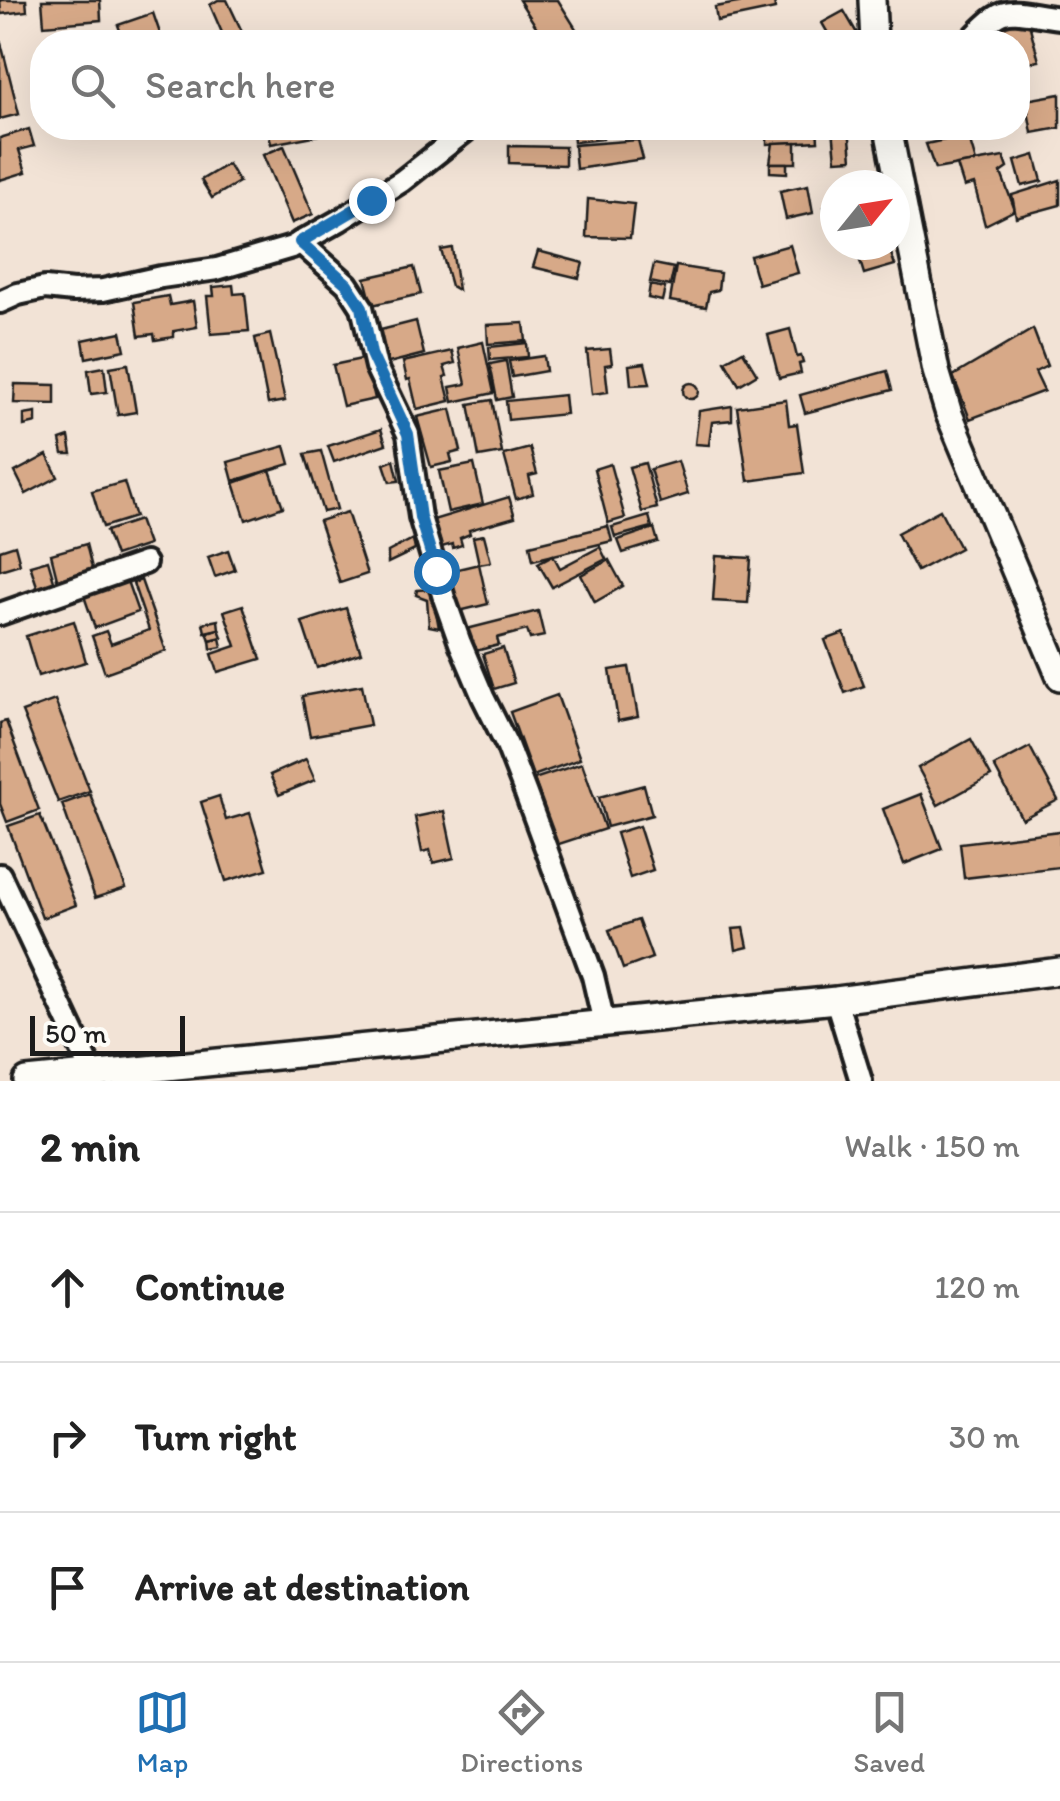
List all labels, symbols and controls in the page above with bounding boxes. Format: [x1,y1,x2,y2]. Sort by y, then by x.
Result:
search box [30,30,1030,140]
icon: search [65,58,120,113]
text: Search here [145,62,336,108]
north arrow [820,170,910,260]
route end [349,178,395,224]
route start [414,549,460,595]
scale bar [30,1011,185,1056]
text: 50 m [45,1016,107,1050]
text: 2 min [40,1121,140,1172]
text: Walk · 150 m [844,1127,1020,1165]
icon: ahead [40,1260,95,1315]
text: Continue [135,1264,285,1310]
text: 120 m [934,1268,1020,1306]
icon: right [40,1410,95,1465]
text: Turn right [135,1414,297,1460]
text: 30 m [949,1418,1020,1456]
icon: arrive [40,1560,95,1615]
text: Arrive at destination [135,1564,470,1610]
tab: Map [135,1685,190,1779]
tab: Directions [460,1685,583,1779]
tab: Saved [853,1685,925,1779]

